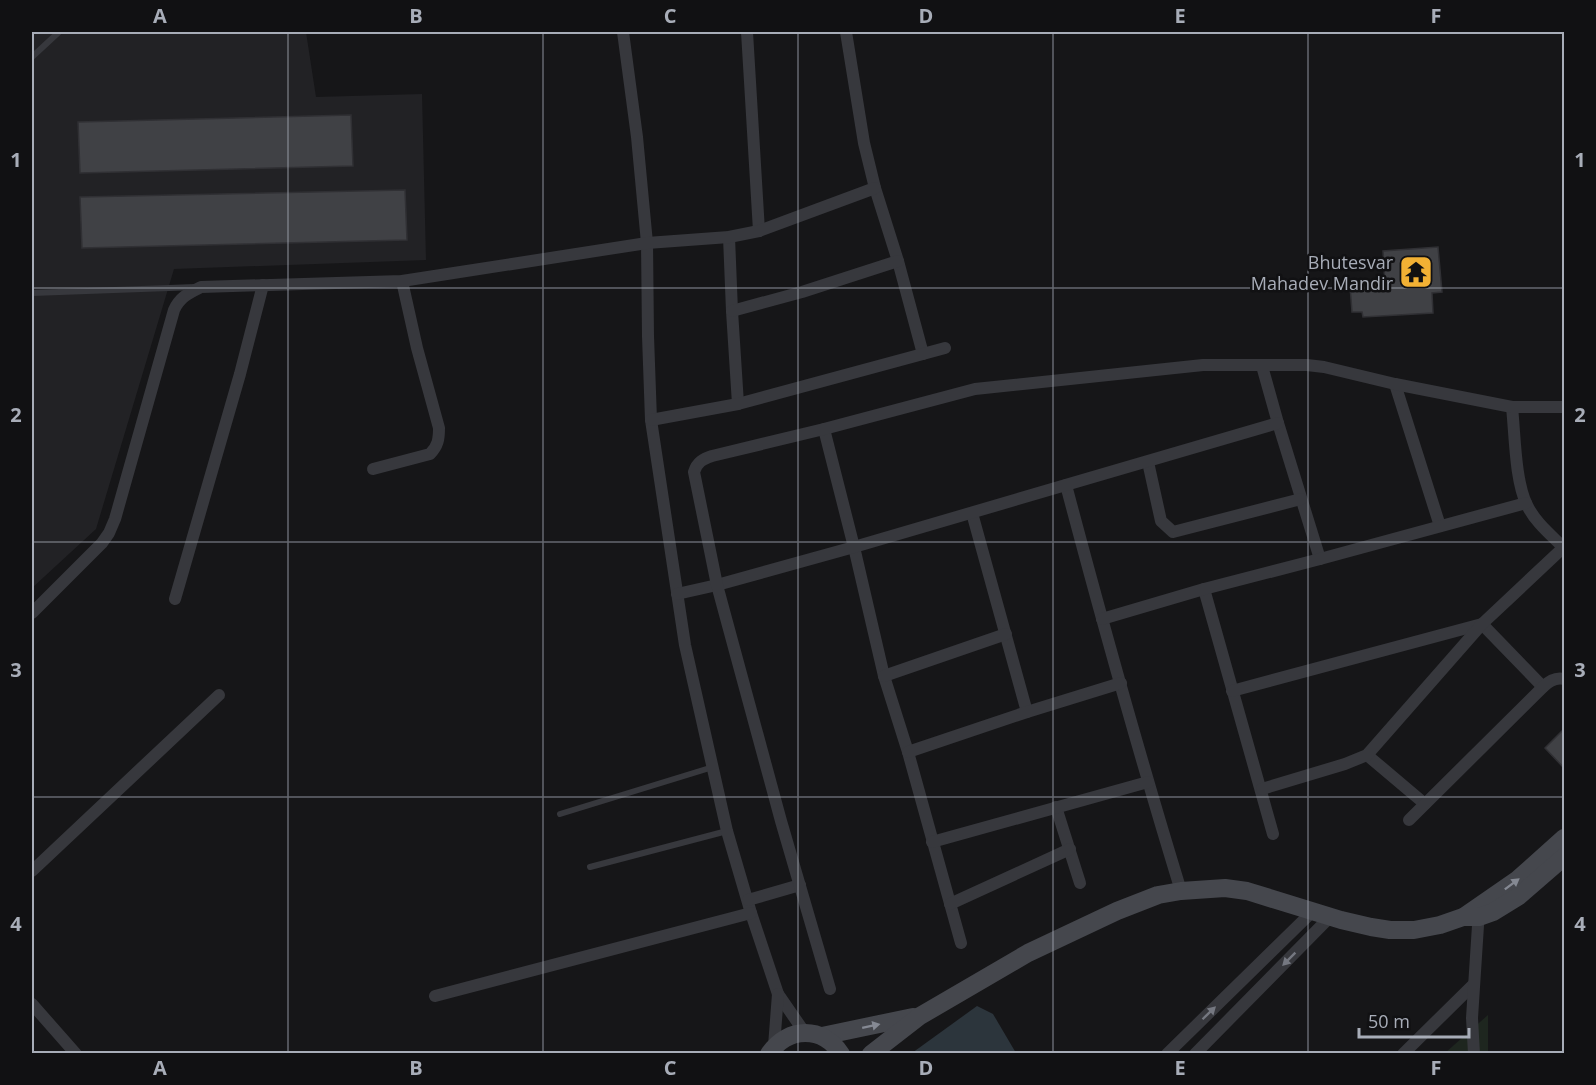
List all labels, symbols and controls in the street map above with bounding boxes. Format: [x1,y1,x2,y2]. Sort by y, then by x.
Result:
text: A [153,2,167,29]
text: B [409,2,423,29]
text: C [664,2,677,29]
text: D [919,2,933,29]
text: E [1174,2,1186,29]
text: F [1431,2,1441,29]
text: 1 [10,146,22,173]
text: 1 [1574,146,1586,173]
place label: Bhutesvar Mahadev Mandir [1251,250,1394,295]
temple icon: Bhutesvar Mahadev Mandir [1398,254,1434,290]
text: 2 [10,401,22,428]
text: 2 [1574,401,1586,428]
text: 3 [10,656,22,683]
text: 3 [1574,656,1586,683]
one-way arrow [1503,878,1519,890]
text: 4 [10,910,22,937]
text: 4 [1574,910,1586,937]
one-way arrow [1283,951,1297,965]
scale bar [1359,1001,1468,1039]
one-way arrow [1202,1006,1216,1020]
text: 50 m [1368,1009,1410,1033]
one-way arrow [862,1021,881,1030]
text: A [153,1054,167,1081]
text: B [409,1054,423,1081]
text: C [664,1054,677,1081]
text: D [919,1054,933,1081]
text: E [1174,1054,1186,1081]
text: F [1431,1054,1441,1081]

